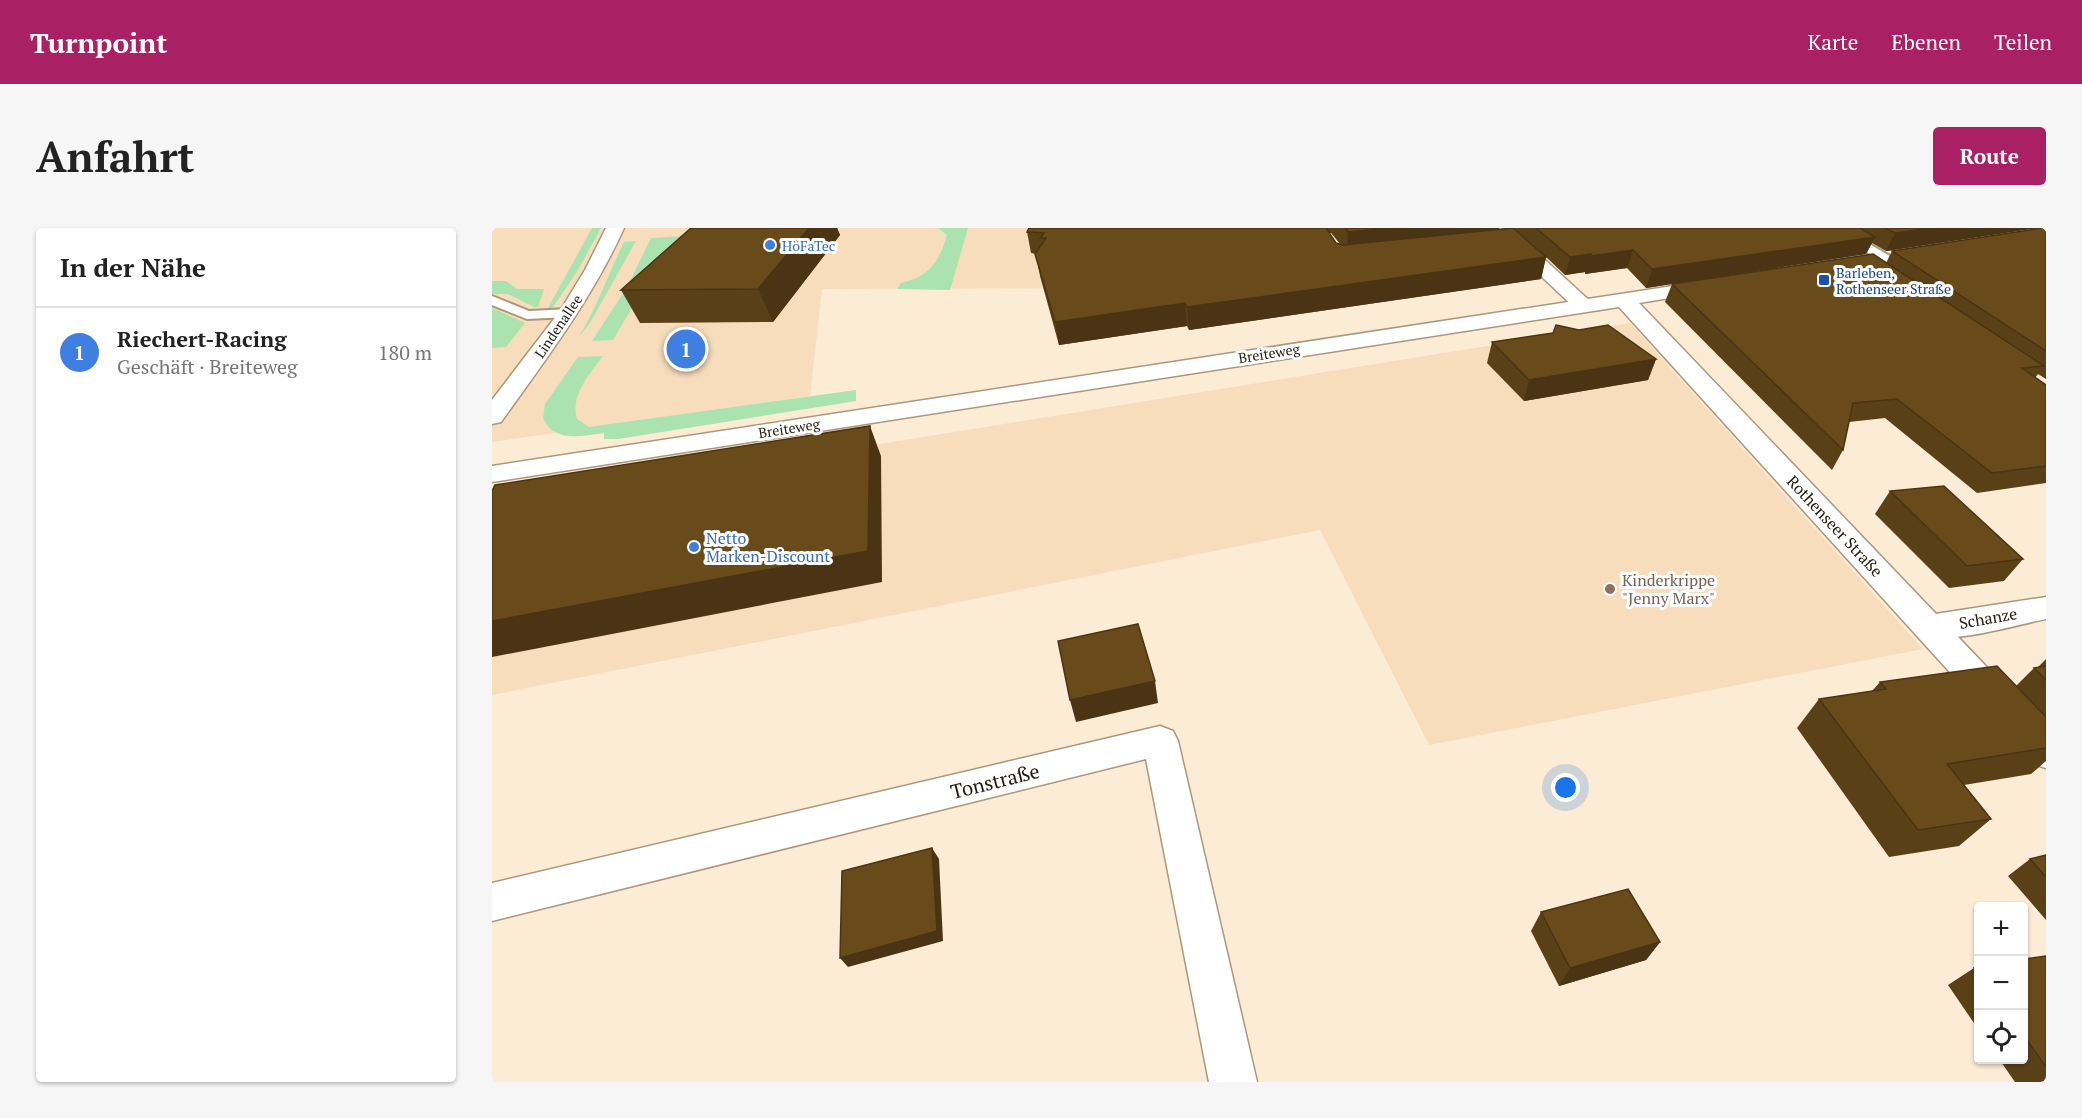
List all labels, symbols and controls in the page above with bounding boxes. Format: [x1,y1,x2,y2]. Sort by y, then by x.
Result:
text: Turnpoint [30,24,168,61]
text: Karte [1808,28,1858,56]
text: Ebenen [1891,28,1961,56]
text: Teilen [1994,28,2052,56]
button: Route [1933,127,2046,185]
text: Anfahrt [36,128,194,184]
place label: HöFaTec [782,236,835,255]
marker: HöFaTec [763,238,777,252]
text: In der Nähe [60,250,206,284]
place label: Barleben, Rothenseer Straße [1836,263,1951,298]
marker: Barleben, Rothenseer Straße [1817,273,1831,287]
street label: Lindenallee [530,290,586,362]
text: Riechert-Racing [117,324,287,353]
pin: 1 [666,326,706,372]
text: 1 [74,339,85,366]
text: 180 m [378,339,432,366]
street label: Breiteweg [1237,339,1302,367]
text: Geschäft · Breiteweg [117,353,298,380]
street label: Breiteweg [757,414,822,442]
street label: Rothenseer Straße [1782,470,1888,582]
place label: Netto Marken-Discount [706,527,830,567]
marker: Netto Marken-Discount [687,540,701,554]
place label: Kinderkrippe "Jenny Marx" [1622,569,1715,609]
marker: Kinderkrippe "Jenny Marx" [1603,582,1617,596]
street label: Schanze [1957,602,2019,634]
street label: Tonstraße [948,757,1042,805]
your location [1551,773,1580,802]
map controls [1974,902,2028,1064]
button: + [1974,902,2028,956]
button: − [1974,956,2028,1010]
button: locate [1974,1010,2028,1064]

